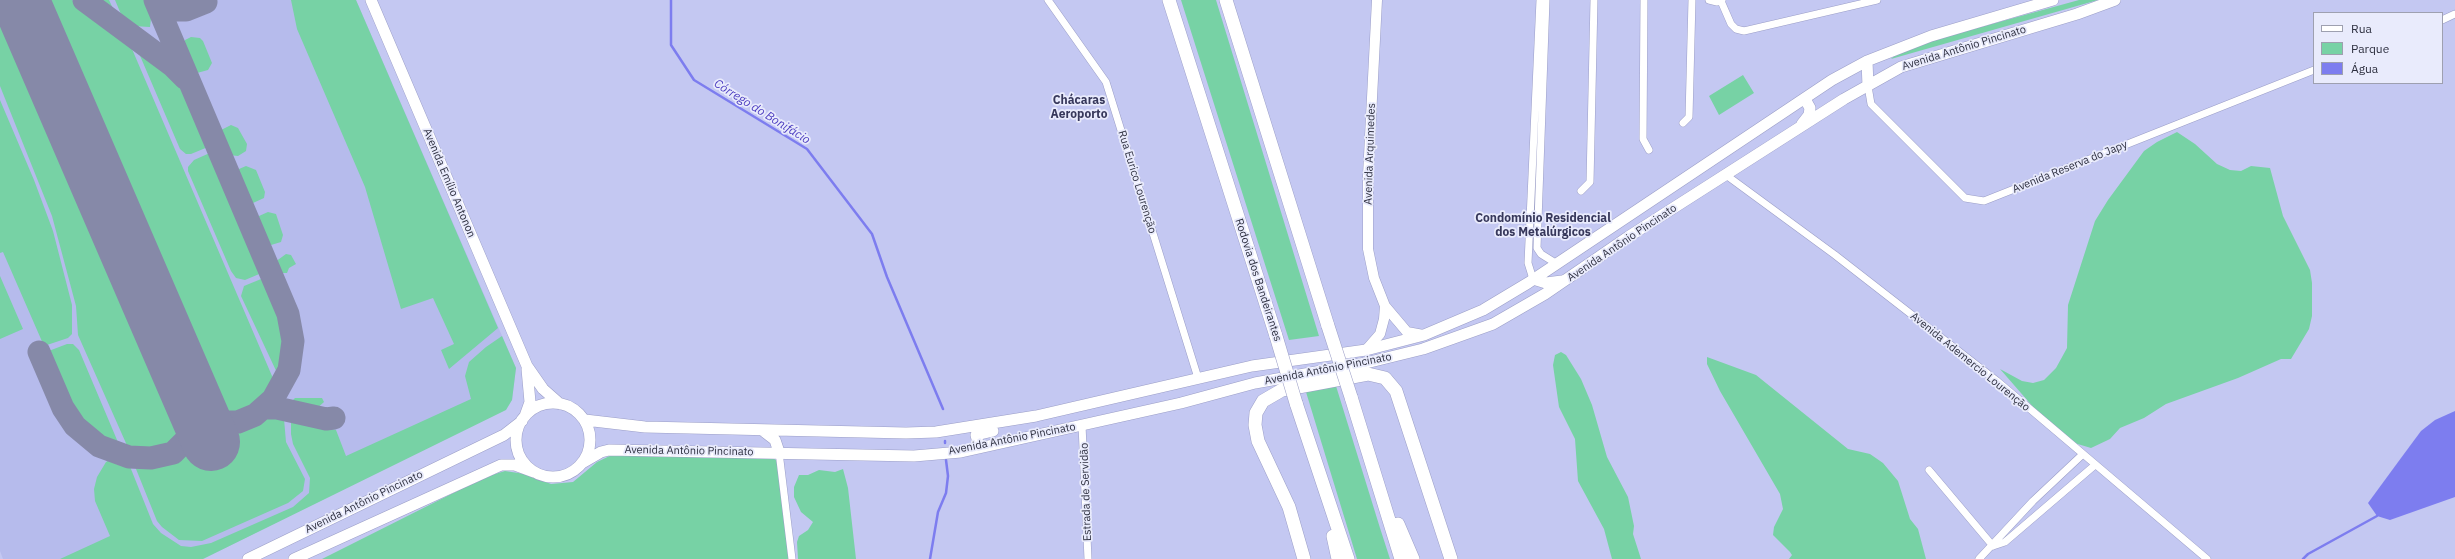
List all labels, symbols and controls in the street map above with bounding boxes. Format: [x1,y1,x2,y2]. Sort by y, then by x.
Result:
legend [2313,12,2443,84]
text: Rua [2351,21,2372,36]
street label: Avenida Antônio Pincinato [1900,23,2028,73]
text: Parque [2351,41,2389,56]
text: Água [2351,61,2378,76]
water label: Córrego do Bonifácio [711,77,813,147]
district label: Chácaras Aeroporto [1051,94,1107,122]
street label: Avenida Arquimedes [1362,103,1378,205]
street label: Avenida Emílio Antonon [420,126,478,240]
street label: Rua Eurico Lourenção [1115,129,1159,235]
street label: Avenida Reserva do Japy [2011,138,2129,196]
street label: Avenida Antônio Pincinato [1565,201,1679,285]
district label: Condomínio Residencial dos Metalúrgicos [1475,212,1611,240]
street label: Rodovia dos Bandeirantes [1232,217,1284,343]
street label: Avenida Ademercio Lourenção [1908,310,2032,414]
street label: Avenida Antônio Pincinato [1263,350,1393,388]
street label: Avenida Antônio Pincinato [947,420,1077,458]
street label: Avenida Antônio Pincinato [624,443,754,459]
street label: Estrada de Servidão [1078,443,1094,541]
street label: Avenida Antônio Pincinato [303,468,425,536]

